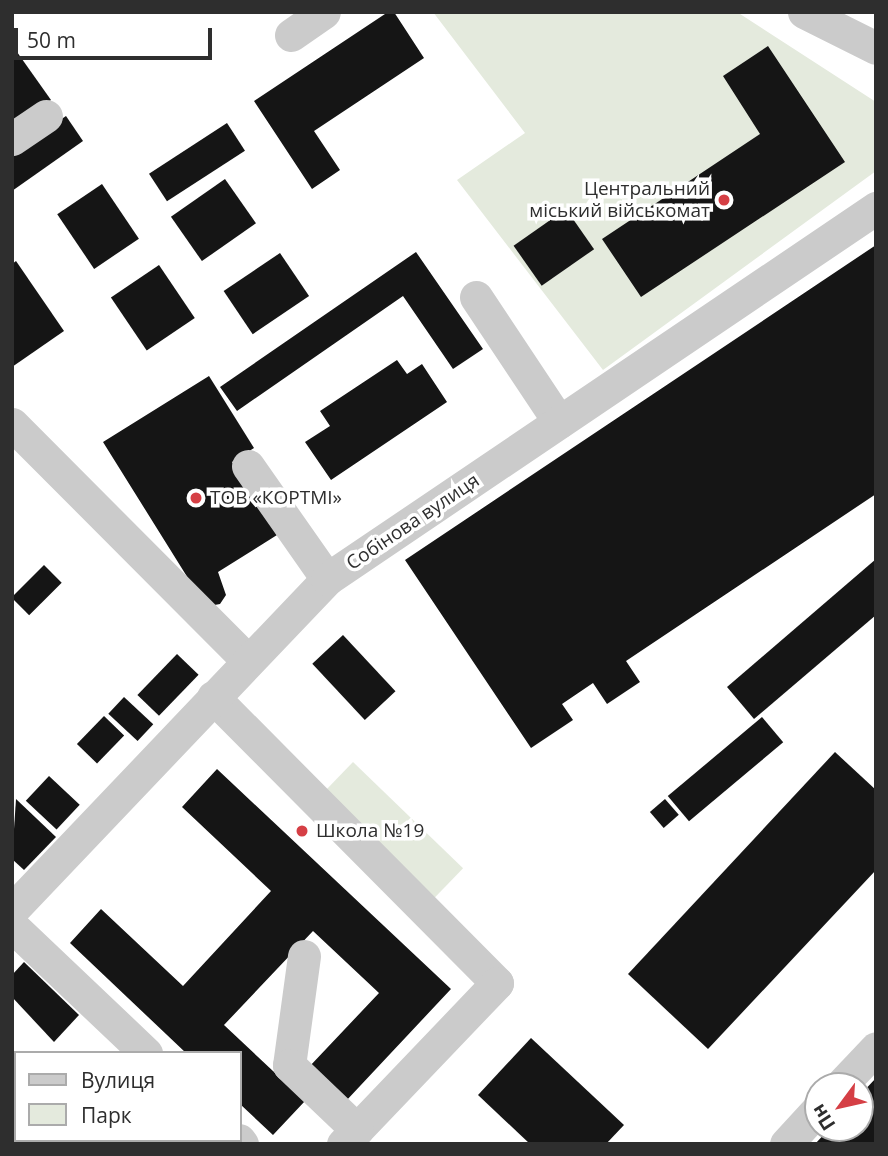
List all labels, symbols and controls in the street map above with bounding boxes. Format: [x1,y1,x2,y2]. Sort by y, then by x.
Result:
scale bar [18,14,215,58]
text: 50 m [27,26,76,54]
place label: Центральний міський військомат [529,178,710,222]
marker: Центральний міський військомат [716,192,732,208]
street label: Собінова вулиця [342,469,484,575]
place label: ТОВ «КОРТМІ» [210,487,342,509]
marker: ТОВ «КОРТМІ» [188,490,204,506]
place label: Школа №19 [316,820,424,842]
marker: Школа №19 [294,823,310,839]
legend [14,1051,242,1142]
text: Вулиця [81,1066,155,1094]
north arrow [804,1072,874,1142]
text: Пн [805,1099,841,1136]
text: Парк [81,1101,132,1129]

